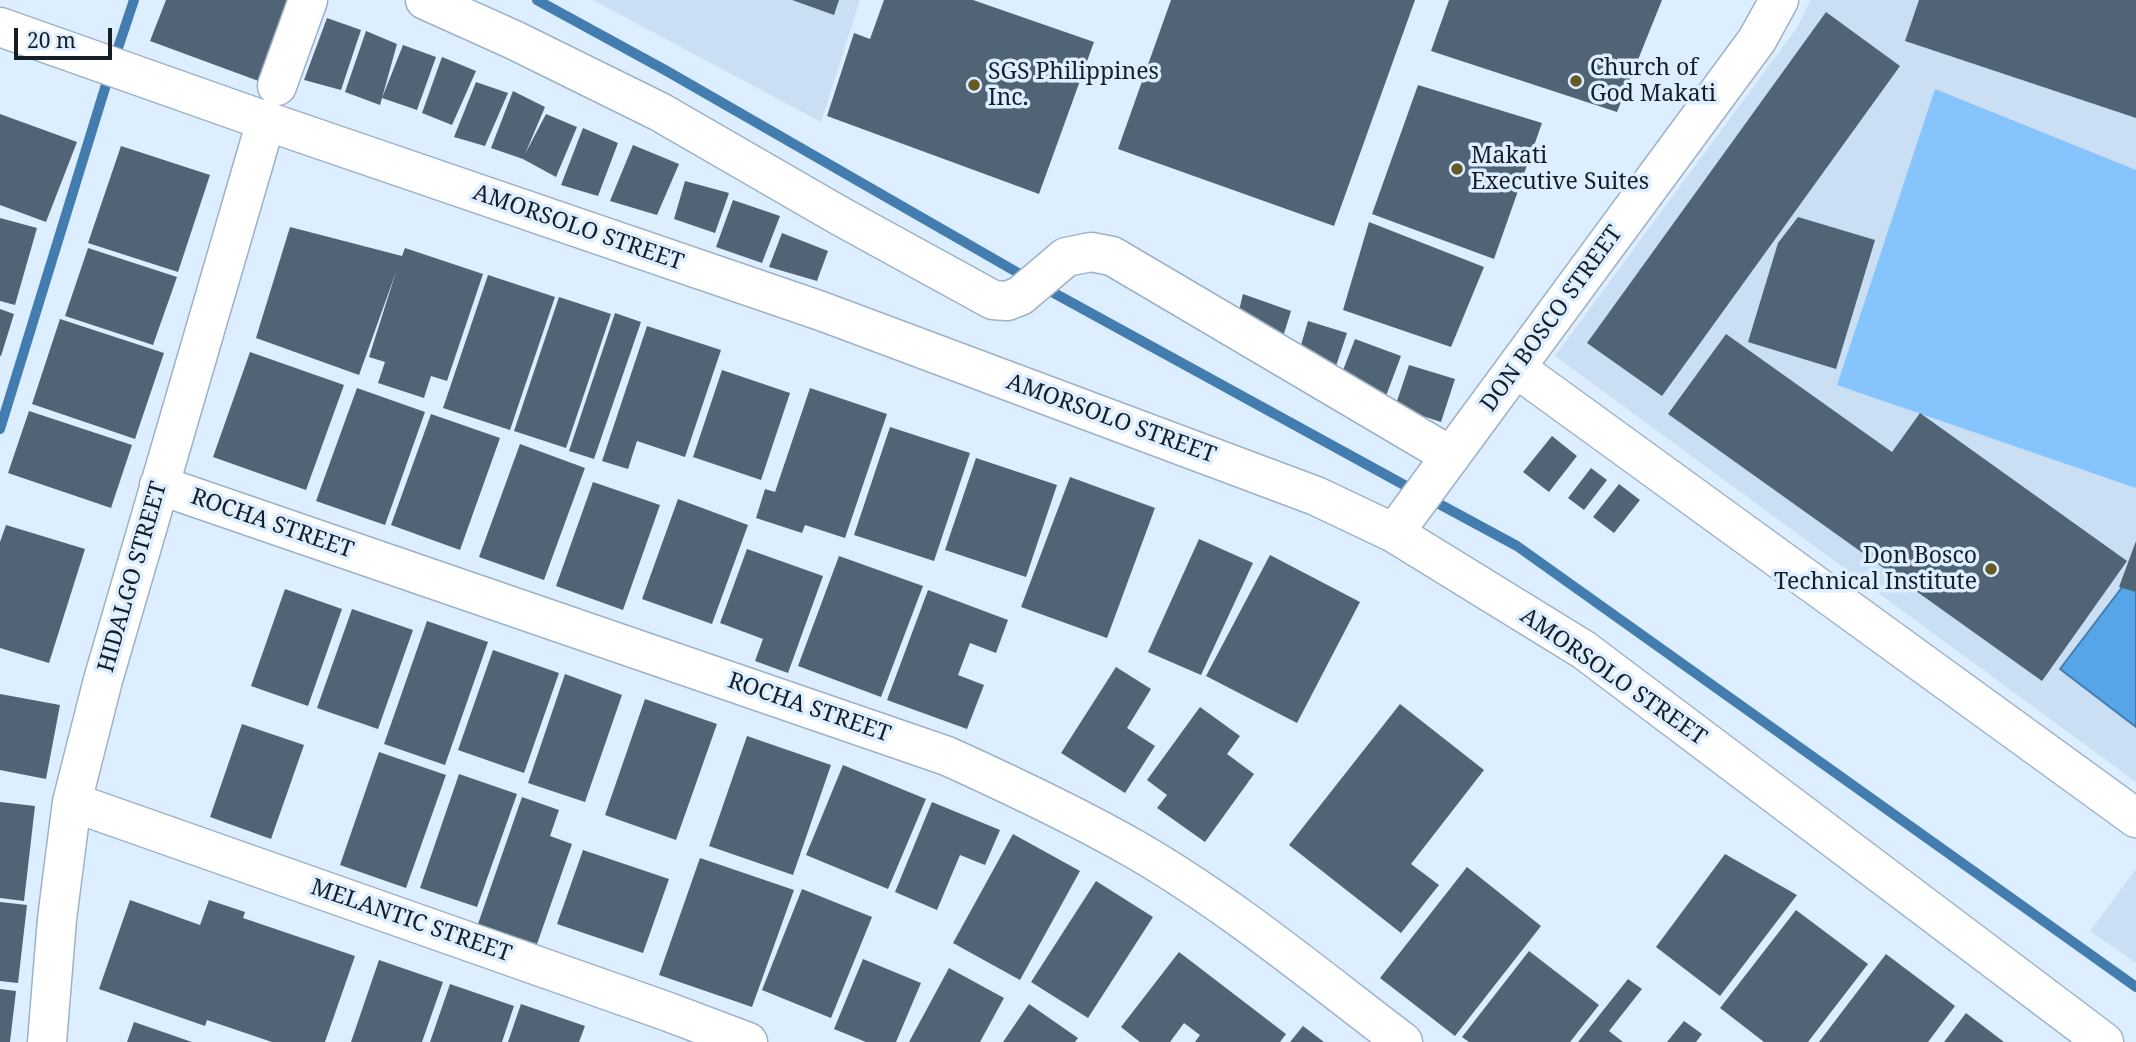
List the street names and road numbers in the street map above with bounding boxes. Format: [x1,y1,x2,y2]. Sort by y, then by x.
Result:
street label: AMORSOLO STREET [469,179,687,277]
street label: DON BOSCO STREET [1475,221,1629,417]
street label: AMORSOLO STREET [1002,368,1220,470]
street label: HIDALGO STREET [93,479,173,675]
street label: ROCHA STREET [187,483,357,565]
street label: AMORSOLO STREET [1515,602,1711,752]
street label: ROCHA STREET [724,667,894,749]
street label: MELANTIC STREET [307,874,515,968]

